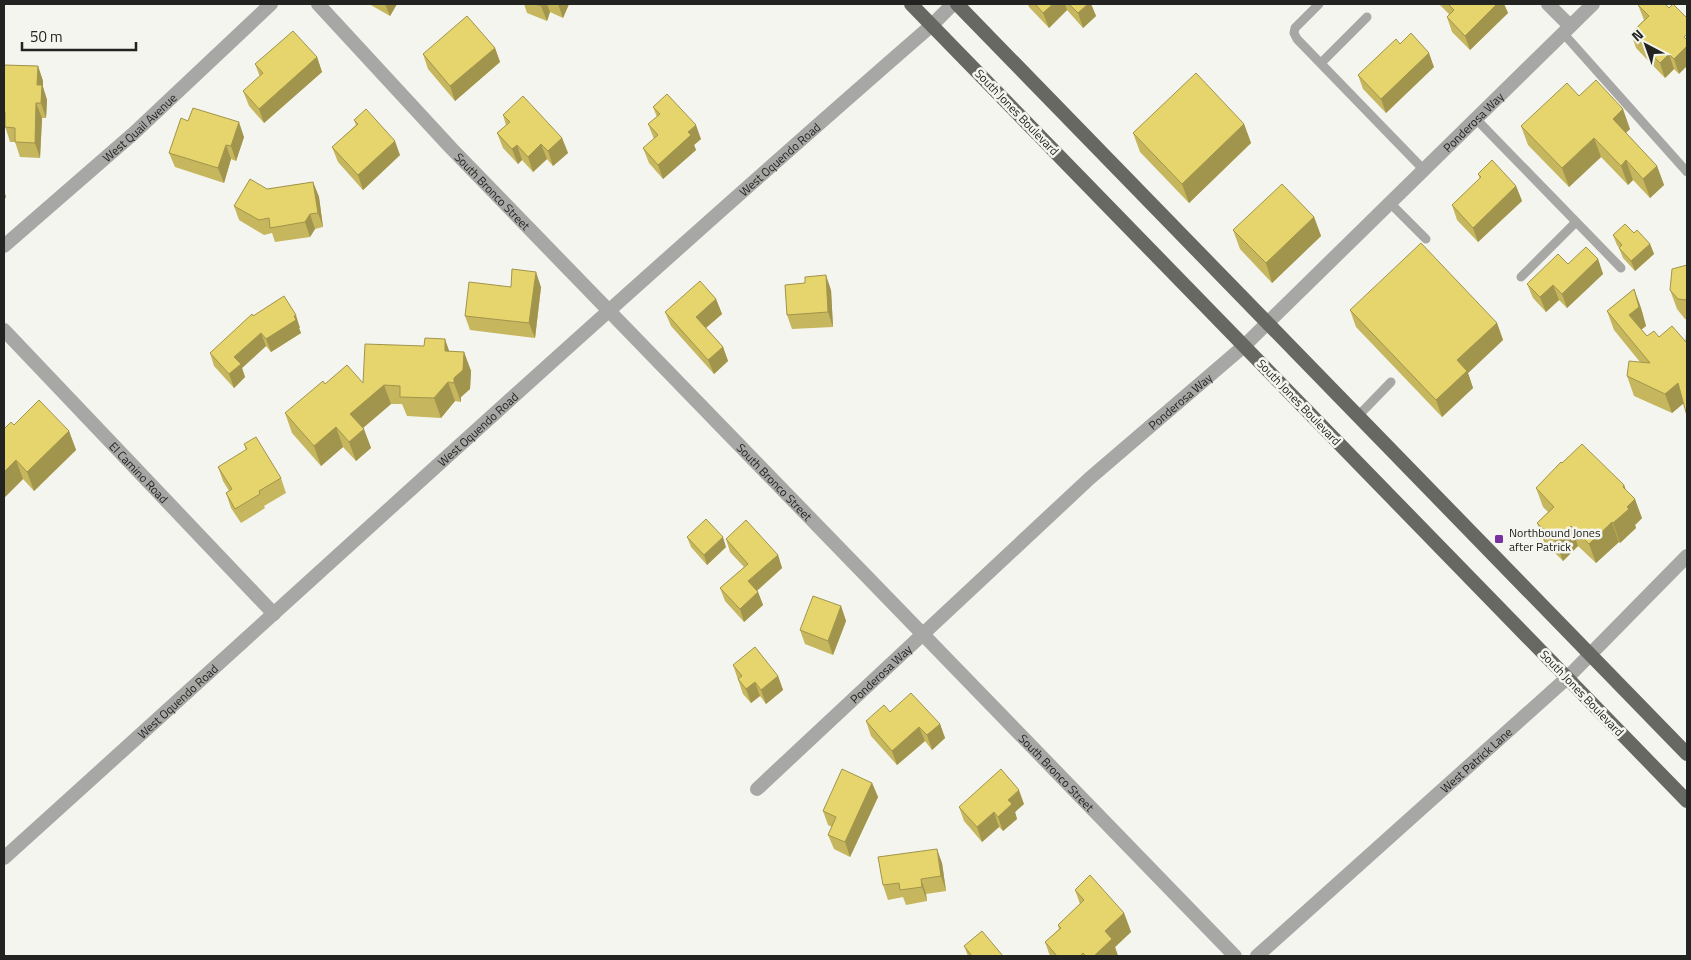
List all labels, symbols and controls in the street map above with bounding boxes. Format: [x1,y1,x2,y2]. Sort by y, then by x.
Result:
scale bar [22,20,136,52]
north arrow [1621,20,1671,70]
text: N [1627,24,1648,46]
text: 50 m [30,25,63,48]
street label: South Jones Boulevard [971,64,1063,160]
street label: Ponderosa Way [1438,87,1508,156]
street label: West Quail Avenue [98,88,181,166]
street label: West Oquendo Road [734,118,824,200]
street label: South Bronco Street [450,148,536,235]
street label: South Jones Boulevard [1253,354,1345,450]
street label: Ponderosa Way [1144,368,1216,434]
street label: West Oquendo Road [433,387,522,471]
street label: El Camino Road [105,437,173,507]
street label: South Bronco Street [732,439,818,525]
place label: Northbound Jones after Patrick [1509,523,1601,556]
marker: Northbound Jones after Patrick [1493,533,1505,545]
street label: Ponderosa Way [845,640,916,708]
street label: South Jones Boulevard [1536,645,1628,741]
street label: West Oquendo Road [133,659,222,743]
street label: West Patrick Lane [1436,722,1516,797]
street label: South Bronco Street [1015,729,1100,816]

